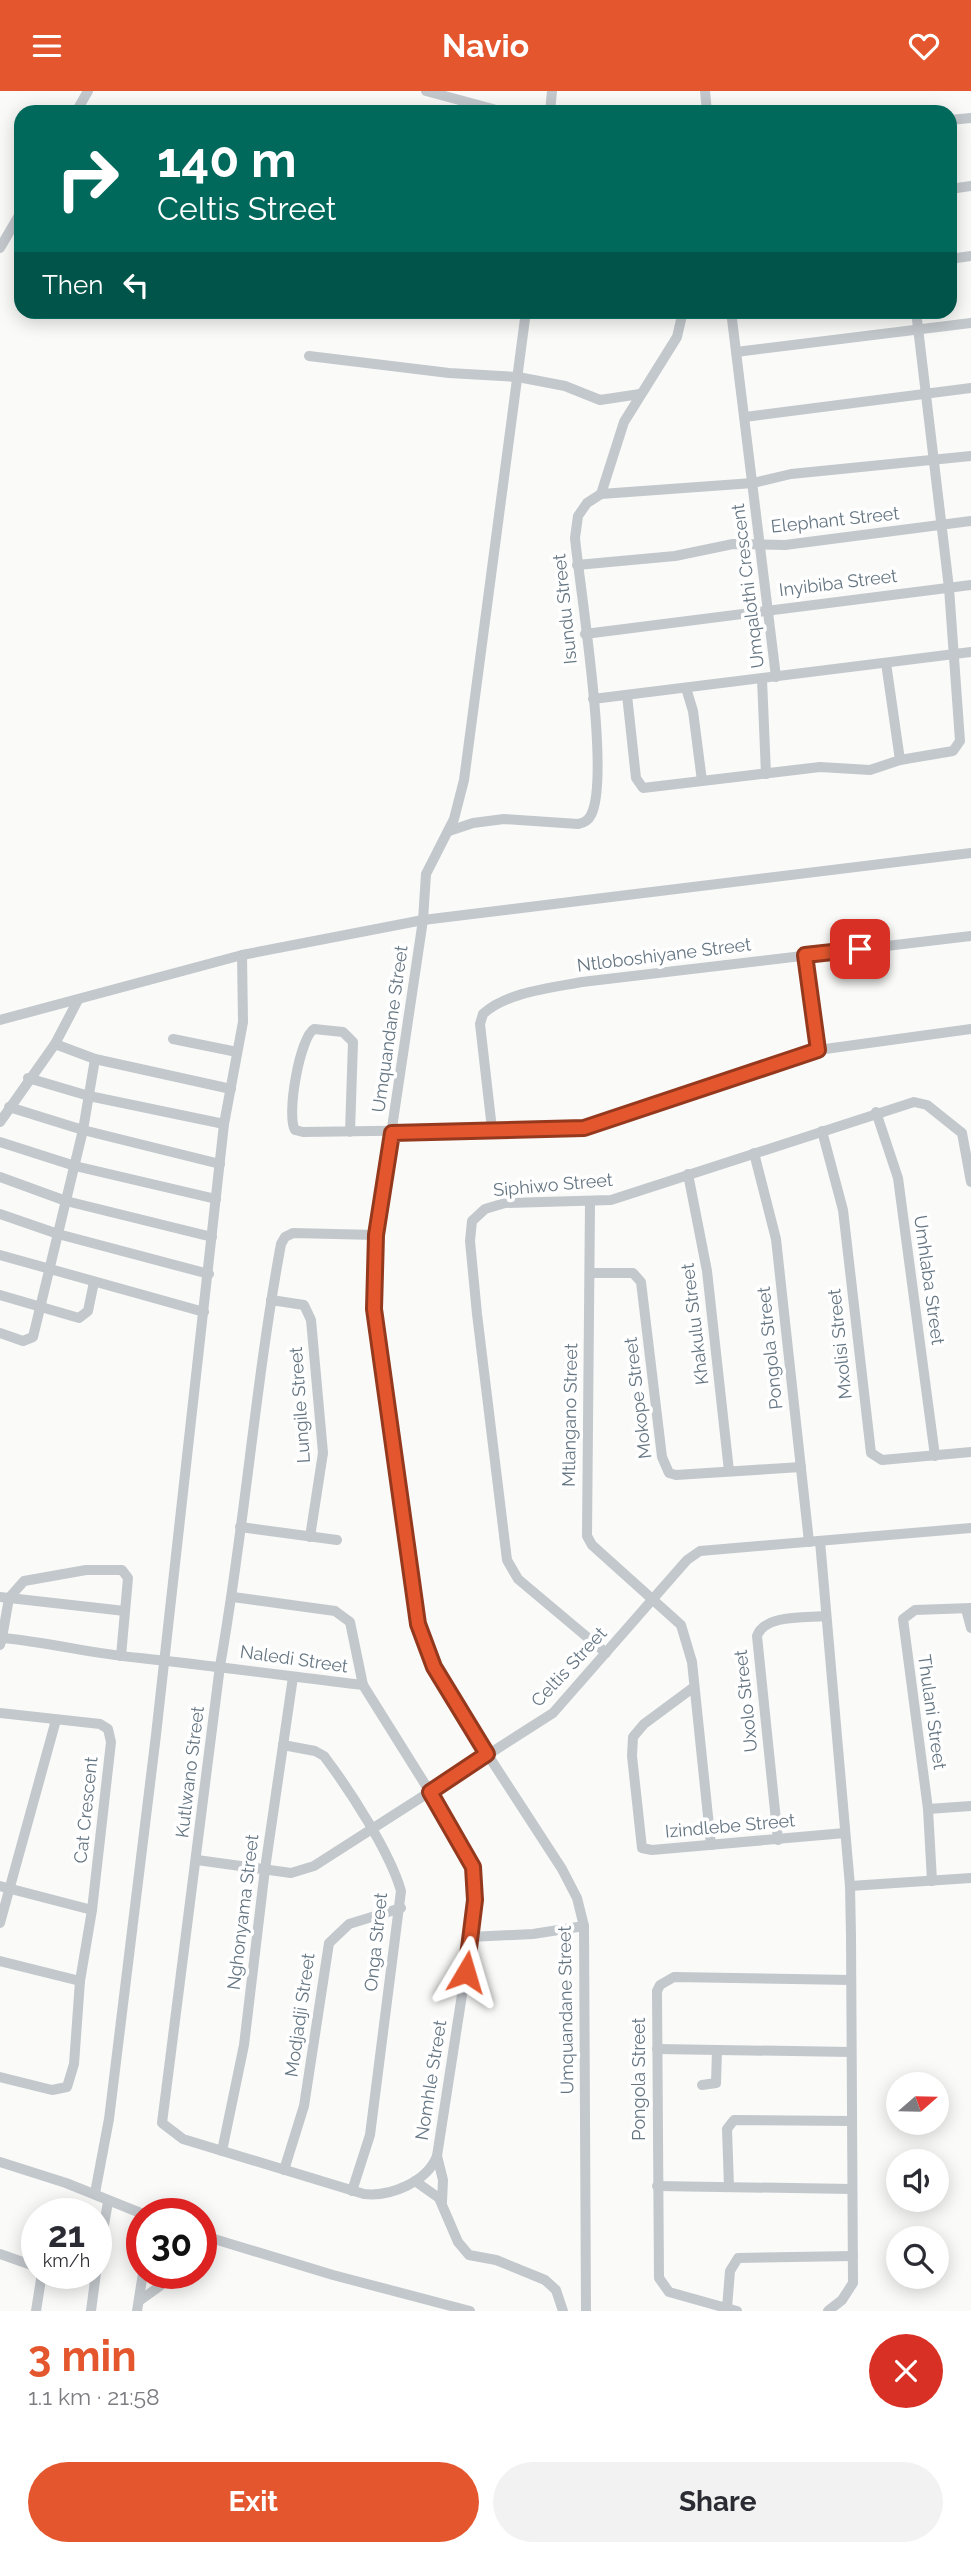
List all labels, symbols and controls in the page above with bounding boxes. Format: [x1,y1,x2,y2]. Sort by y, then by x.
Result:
icon: menu [28,27,66,65]
text: Navio [442,27,529,64]
icon: heart [905,27,943,65]
text: 140 m [157,131,297,188]
icon: right [42,133,133,224]
text: Celtis Street [157,190,336,227]
icon: left [117,266,155,304]
text: Then [42,270,103,300]
street label: Umqalothi Crescent [727,502,768,670]
street label: Elephant Street [770,502,900,537]
street label: Isundu Street [548,553,581,665]
street label: Inyibiba Street [778,565,898,600]
pin [830,919,890,979]
icon: arrive [841,930,879,968]
street label: Ntloboshiyane Street [576,933,752,976]
street label: Umquandane Street [367,944,412,1114]
street label: Siphiwo Street [492,1169,614,1200]
street label: Umhlaba Street [910,1214,949,1346]
street label: Khakulu Street [677,1262,712,1386]
street label: Pongola Street [753,1286,786,1410]
street label: Mxolisi Street [823,1288,856,1400]
street label: Mokope Street [620,1336,655,1460]
street label: Mtlangano Street [558,1343,581,1487]
street label: Lungile Street [285,1346,314,1464]
street label: Celtis Street [527,1623,611,1711]
street label: Naledi Street [239,1641,349,1676]
street label: Uxolo Street [730,1649,761,1753]
street label: Thulani Street [914,1653,951,1771]
street label: Kutlwano Street [171,1705,208,1839]
street label: Cat Crescent [69,1756,102,1864]
street label: Izindlebe Street [664,1809,796,1842]
street label: Nghonyama Street [223,1833,262,1991]
street label: Onga Street [360,1891,391,1992]
street label: Umquandane Street [554,1925,577,2095]
position arrow [429,1935,503,2009]
street label: Modjadji Street [280,1952,319,2078]
street label: Pongola Street [628,2017,649,2141]
street label: Nomhle Street [411,2018,450,2142]
north arrow [886,2072,948,2135]
map controls [886,2072,949,2289]
button: sound [886,2149,949,2212]
speed limit sign: 30 [126,2198,217,2289]
text: 21 [48,2214,85,2255]
button: search [886,2226,949,2289]
text: km/h [43,2250,90,2271]
text: 3 min [28,2332,137,2381]
button: close [869,2334,943,2408]
text: 1.1 km · 21:58 [28,2383,160,2410]
button: Exit [28,2462,479,2542]
button: Share [493,2462,943,2542]

